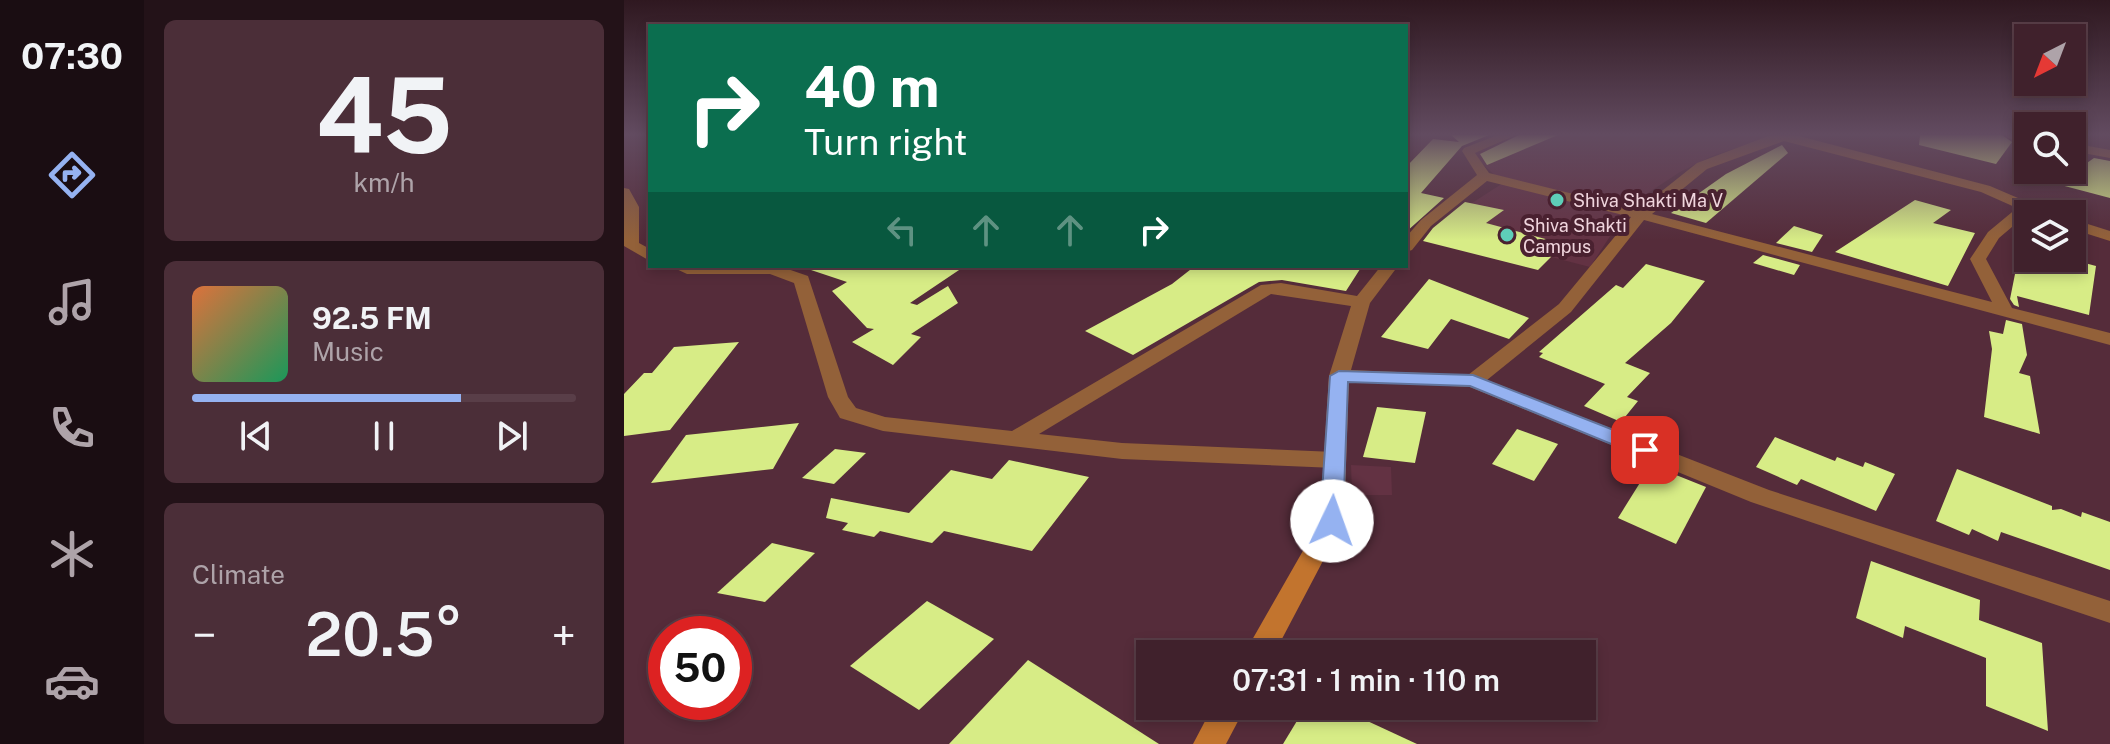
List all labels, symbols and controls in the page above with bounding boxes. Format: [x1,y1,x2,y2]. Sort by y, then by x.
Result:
north arrow [2014,24,2086,96]
map controls [2014,24,2086,272]
text: 07:30 [21,35,123,77]
text: 45 [315,54,453,176]
text: 40 m [804,54,940,120]
icon: right [672,56,776,160]
button: search [2014,112,2086,184]
text: Turn right [804,121,967,163]
icon: directions [44,147,100,203]
text: km/h [353,167,415,198]
place label: Shiva Shakti Ma V [1573,190,1723,211]
marker: Shiva Shakti Ma V [1548,191,1566,209]
button: layers [2014,200,2086,272]
icon: left [880,208,924,252]
icon: ahead [964,208,1008,252]
icon: ahead [1048,208,1092,252]
icon: right [1132,208,1176,252]
place label: Shiva Shakti Campus [1523,215,1627,257]
marker: Shiva Shakti Campus [1498,226,1516,244]
icon: music [44,274,100,330]
text: 92.5 FM [312,300,432,336]
text: Music [312,336,384,367]
icon: phone [44,400,100,456]
icon: previous [234,414,278,458]
icon: pause [362,414,406,458]
icon: next [490,414,534,458]
pin [1611,416,1679,484]
icon: arrive [1623,428,1667,472]
position arrow [1290,479,1374,563]
icon: climate [44,526,100,582]
text: Climate [192,559,285,590]
text: 20.5° [305,599,463,670]
text: − [192,609,216,661]
text: + [552,609,576,661]
speed limit sign: 50 [648,616,752,720]
icon: car [44,653,100,709]
text: 07:31 · 1 min · 110 m [1232,662,1500,698]

